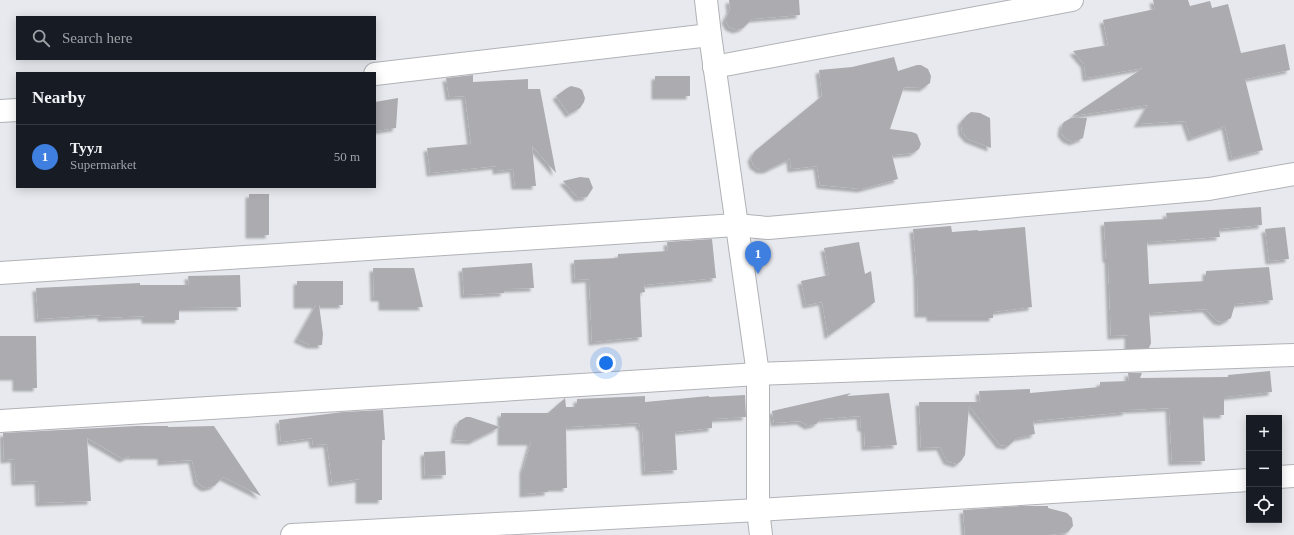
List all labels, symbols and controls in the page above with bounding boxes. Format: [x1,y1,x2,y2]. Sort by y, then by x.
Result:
search box [16,16,376,60]
icon: search [30,27,52,49]
text: Search here [62,30,132,46]
text: Nearby [32,88,86,107]
text: Туул [70,140,102,156]
text: 1 [42,149,48,164]
text: 50 m [334,149,360,164]
text: Supermarket [70,157,136,172]
pin: 1 [745,241,771,274]
your location [596,353,616,373]
map controls [1246,415,1282,523]
button: + [1246,415,1282,451]
button: − [1246,451,1282,487]
button: locate [1246,487,1282,523]

